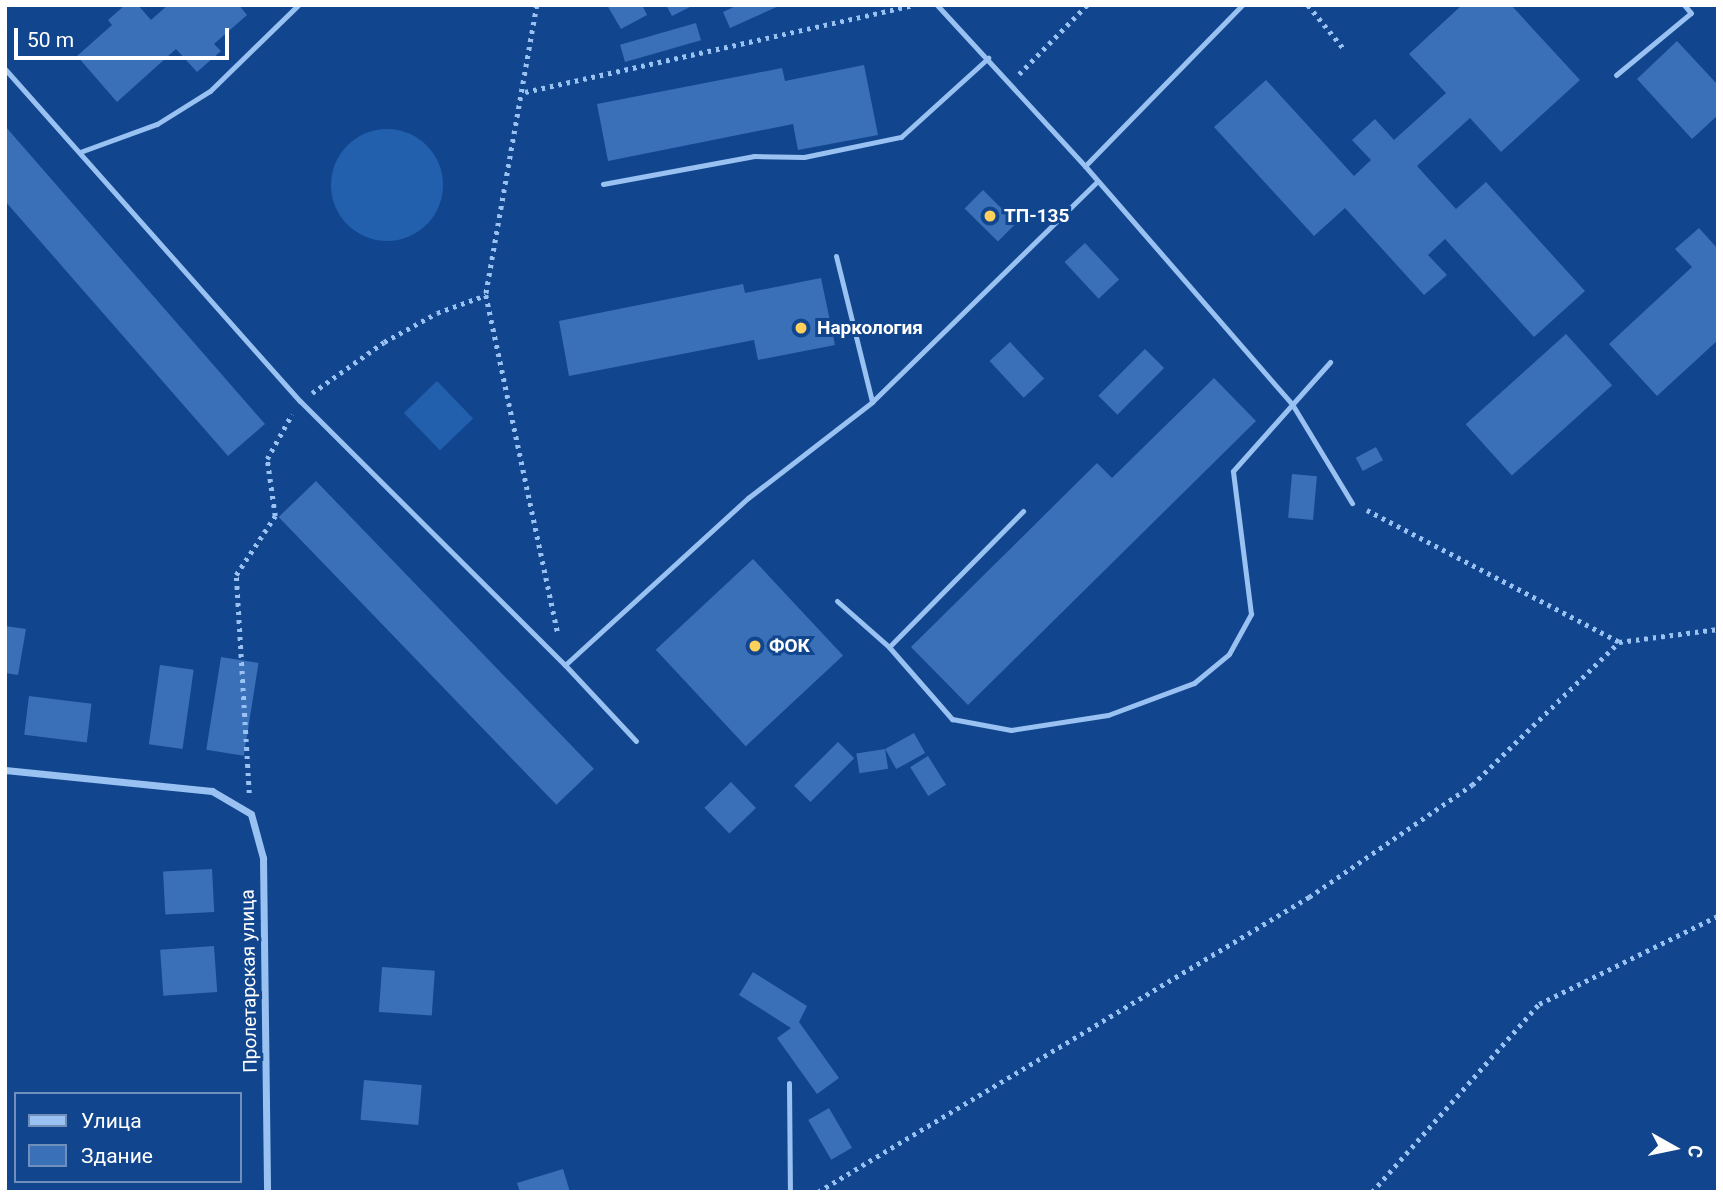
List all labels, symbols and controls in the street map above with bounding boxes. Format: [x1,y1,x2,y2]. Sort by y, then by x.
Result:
scale bar [18,14,233,58]
text: 50 m [27,28,74,52]
place label: ТП-135 [1004,205,1069,227]
marker: ТП-135 [982,208,998,224]
place label: Наркология [817,317,923,339]
marker: Наркология [791,318,811,338]
place label: ФОК [769,635,810,657]
marker: ФОК [747,638,763,654]
street label: Пролетарская улица [236,889,262,1073]
legend [14,1092,242,1183]
text: Улица [81,1109,142,1133]
north arrow [1639,1113,1709,1183]
text: С [1683,1143,1708,1159]
text: Здание [81,1144,153,1168]

